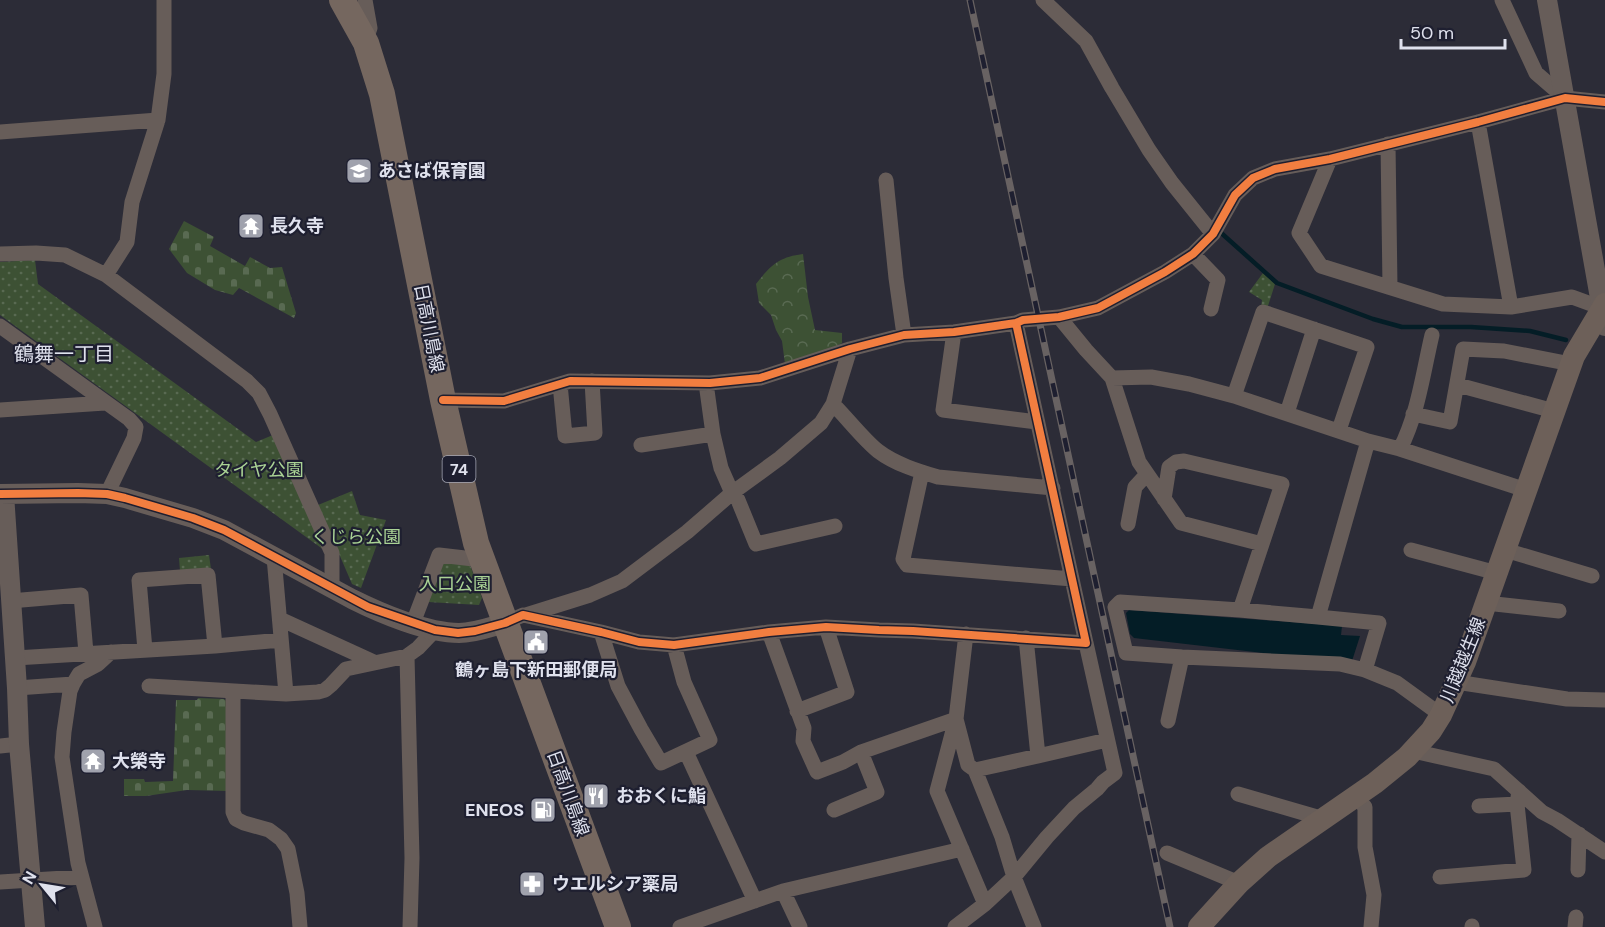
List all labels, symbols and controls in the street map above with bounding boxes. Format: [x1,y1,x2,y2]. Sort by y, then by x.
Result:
scale bar [1401,12,1504,50]
text: 50 m [1410,21,1454,45]
school or university icon: あさば保育園 [344,156,374,186]
place label: あさば保育園 [378,159,486,183]
temple icon: 長久寺 [236,211,266,241]
place label: 長久寺 [270,214,324,238]
street label: 日高川島線 [409,282,449,374]
district label: 鶴舞一丁目 [14,341,114,367]
road number: 74 [442,456,476,482]
park label: タイヤ公園 [214,458,304,482]
park label: くじら公園 [311,525,401,549]
park label: 入口公園 [419,572,491,596]
street label: 川越越生線 [1435,614,1491,706]
public building icon: 鶴ヶ島下新田郵便局 [521,627,551,657]
place label: 鶴ヶ島下新田郵便局 [455,658,617,682]
temple icon: 大榮寺 [78,746,108,776]
street label: 日高川島線 [541,747,595,839]
place label: 大榮寺 [112,749,166,773]
restaurant icon: おおくに鮨 [581,781,611,811]
place label: おおくに鮨 [616,784,706,808]
fuel station icon: ENEOS [528,795,558,825]
place label: ENEOS [465,798,524,822]
north arrow [12,855,72,915]
text: N [17,867,41,888]
pharmacy icon: ウエルシア薬局 [517,869,547,899]
place label: ウエルシア薬局 [552,872,678,896]

